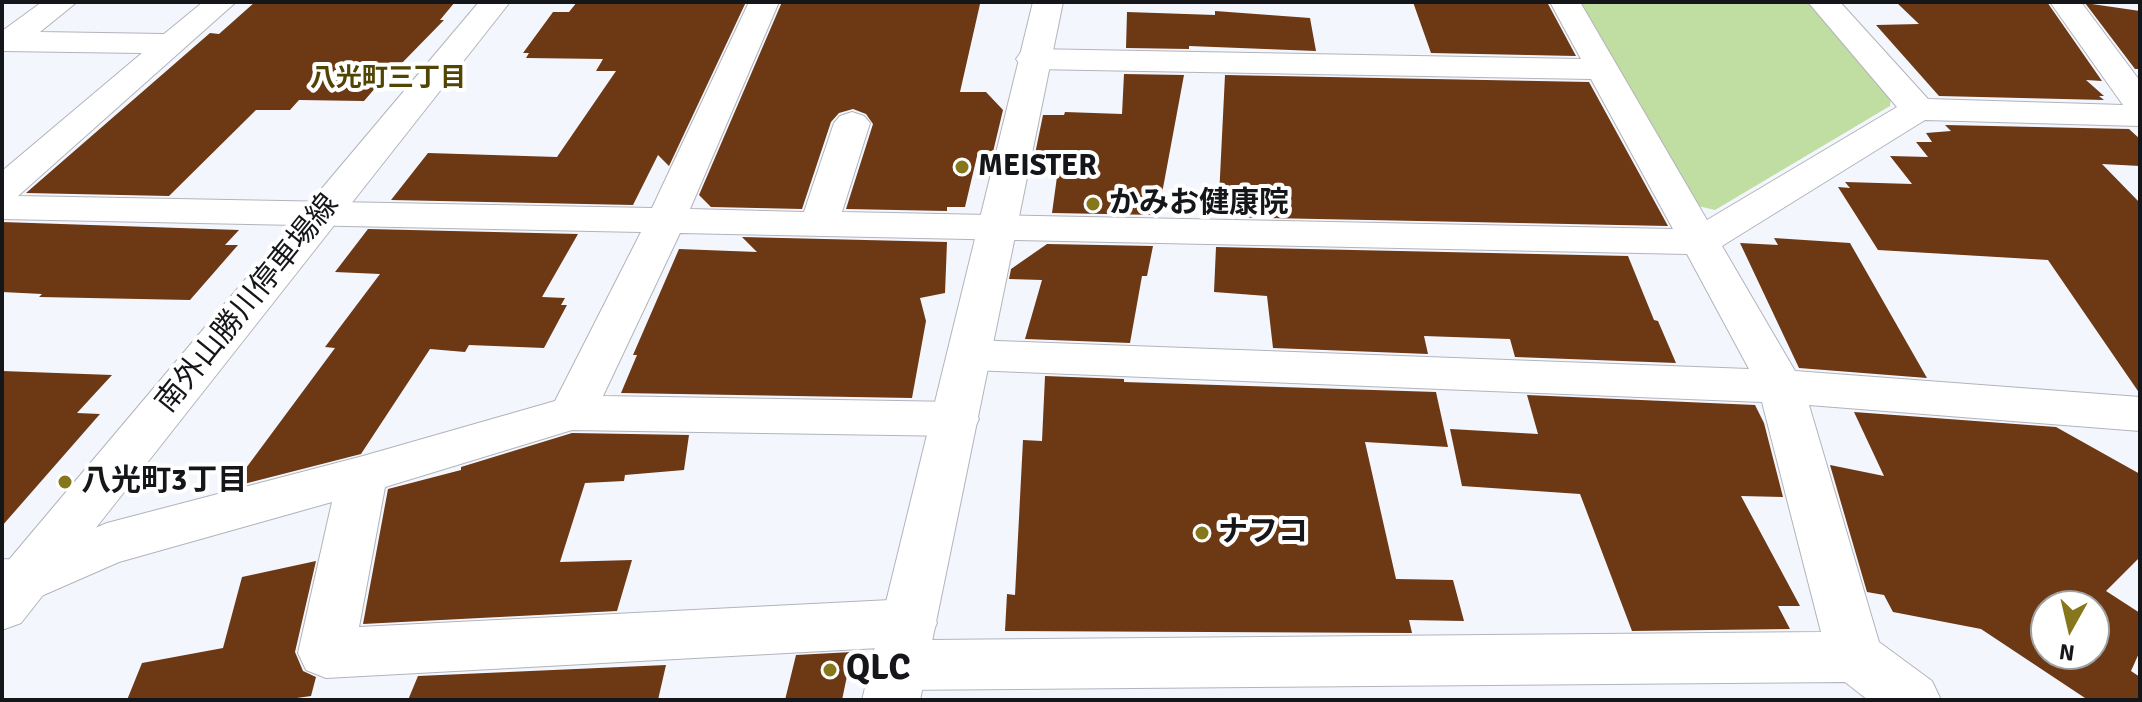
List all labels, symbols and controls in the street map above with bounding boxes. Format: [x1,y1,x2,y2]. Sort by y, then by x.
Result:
district label: 八光町三丁目 [310,63,466,95]
place label: MEISTER [978,149,1097,185]
marker: MEISTER [953,158,971,176]
place label: かみお健康院 [1109,186,1289,222]
street label: 南外山勝川停車場線 [149,188,347,420]
marker: かみお健康院 [1084,195,1102,213]
place label: 八光町3丁目 [81,464,247,500]
marker: 八光町3丁目 [56,473,74,491]
place label: ナフコ [1218,515,1308,551]
marker: ナフコ [1193,524,1211,542]
north arrow [2030,590,2110,670]
text: N [2057,638,2076,667]
place label: QLC [846,648,910,692]
marker: QLC [821,661,839,679]

